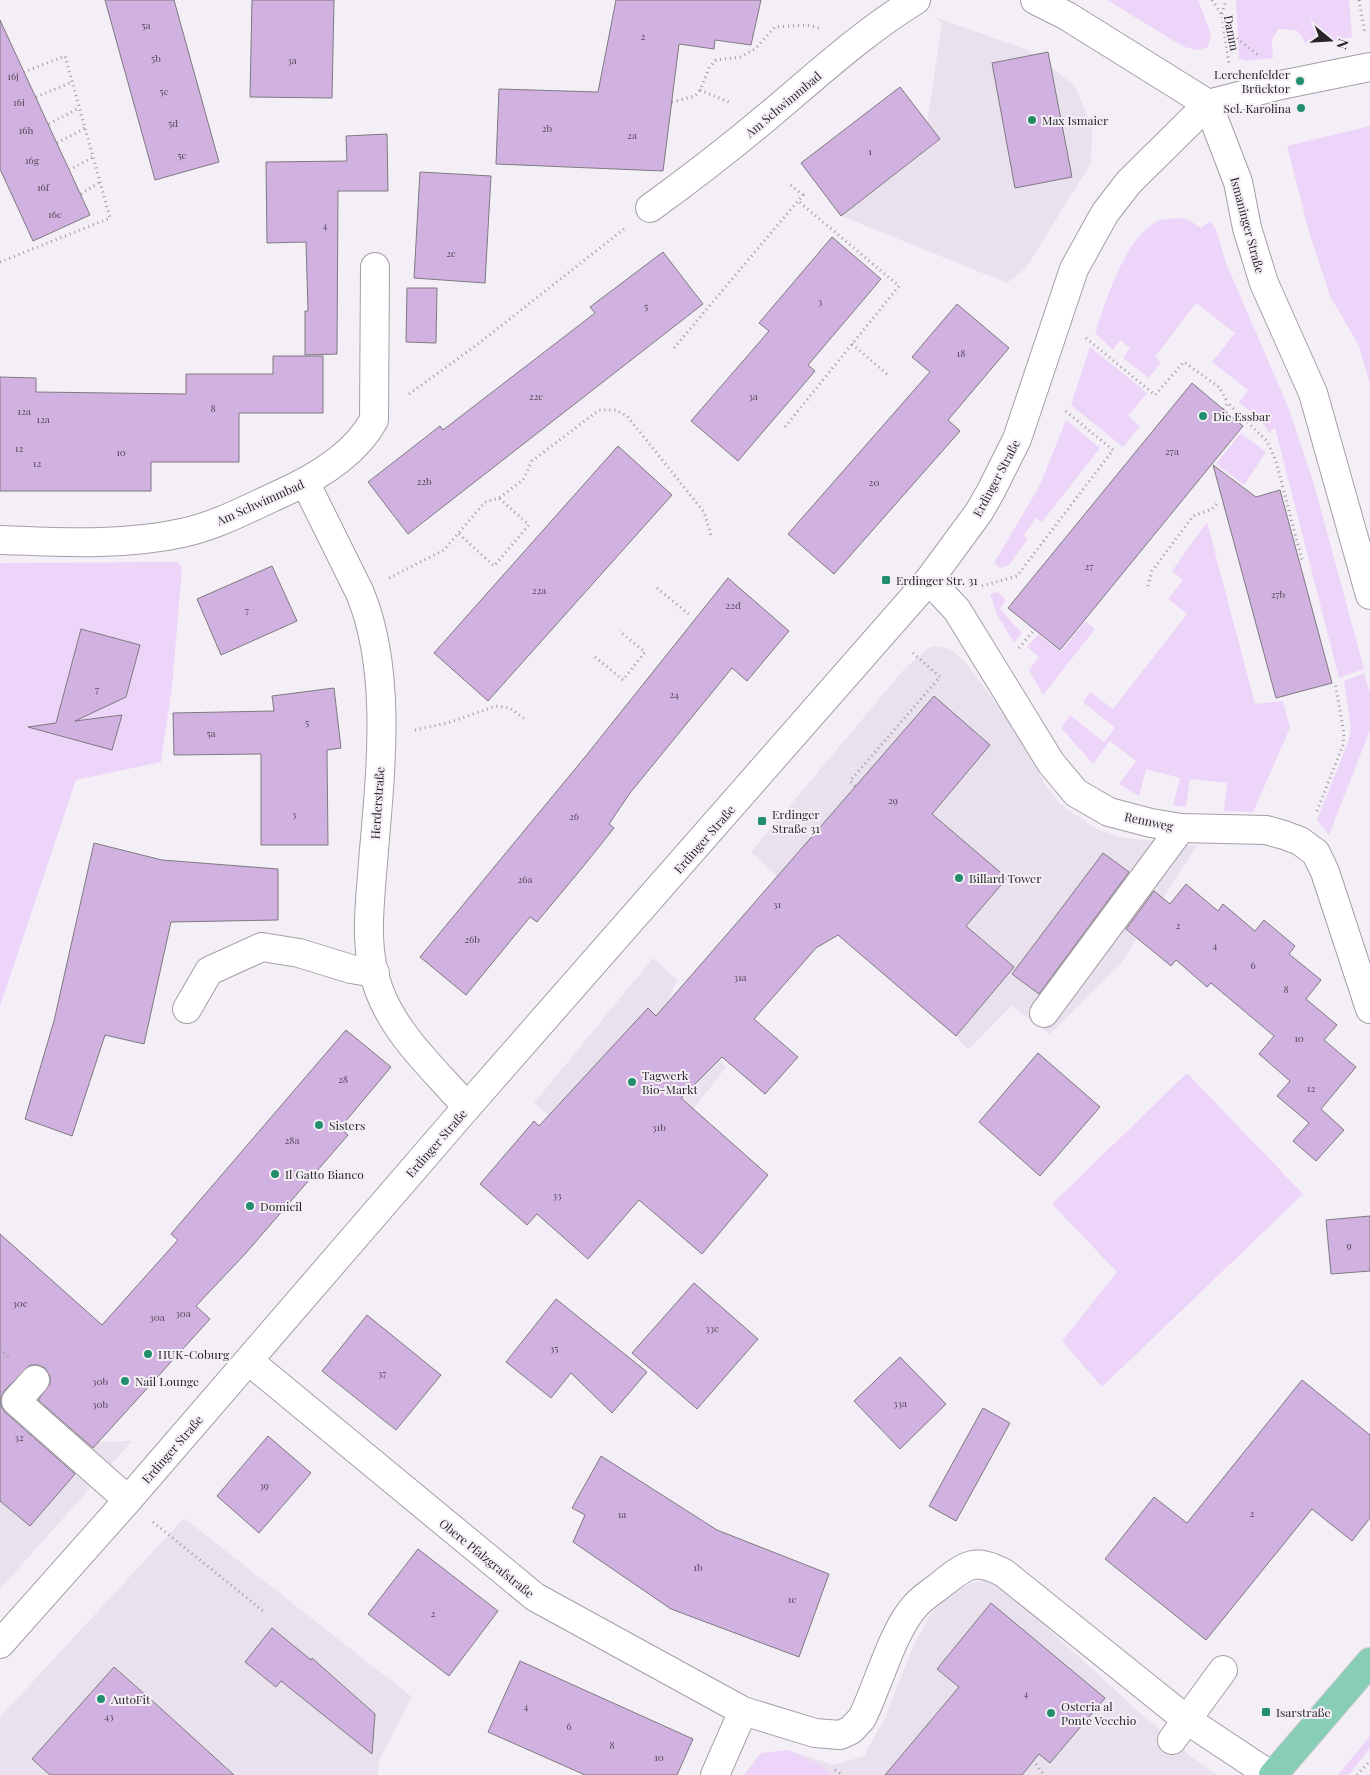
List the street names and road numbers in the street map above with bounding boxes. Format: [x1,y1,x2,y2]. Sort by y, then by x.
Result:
street label: Damm [1221,14,1243,52]
street label: Am Schwimmbad [741,68,824,141]
street label: Ismaninger Straße [1227,175,1269,275]
street label: Erdinger Straße [969,437,1023,519]
street label: Am Schwimmbad [213,476,306,529]
street label: Herderstraße [366,766,388,840]
street label: Erdinger Straße [670,802,738,876]
street label: Rennweg [1123,808,1176,834]
street label: Erdinger Straße [402,1106,470,1180]
street label: Erdinger Straße [138,1412,206,1486]
street label: Obere Pfalzgrafstraße [436,1515,538,1601]

